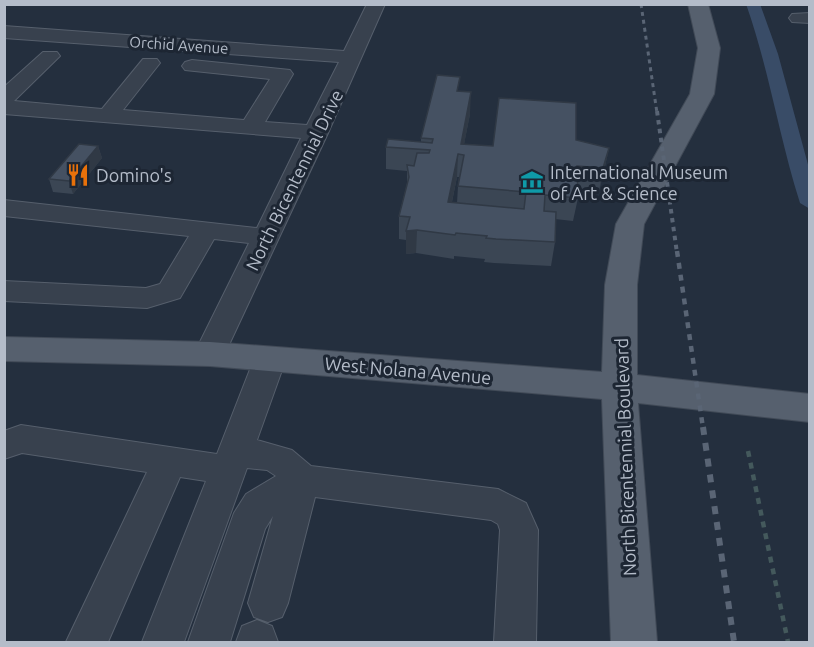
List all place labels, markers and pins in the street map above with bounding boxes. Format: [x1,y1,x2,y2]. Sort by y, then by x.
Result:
restaurant icon: Domino's [65,162,91,188]
place label: International Museum of Art & Science [550,162,728,203]
place label: Domino's [96,165,172,185]
museum icon: International Museum of Art & Science [519,169,545,195]

